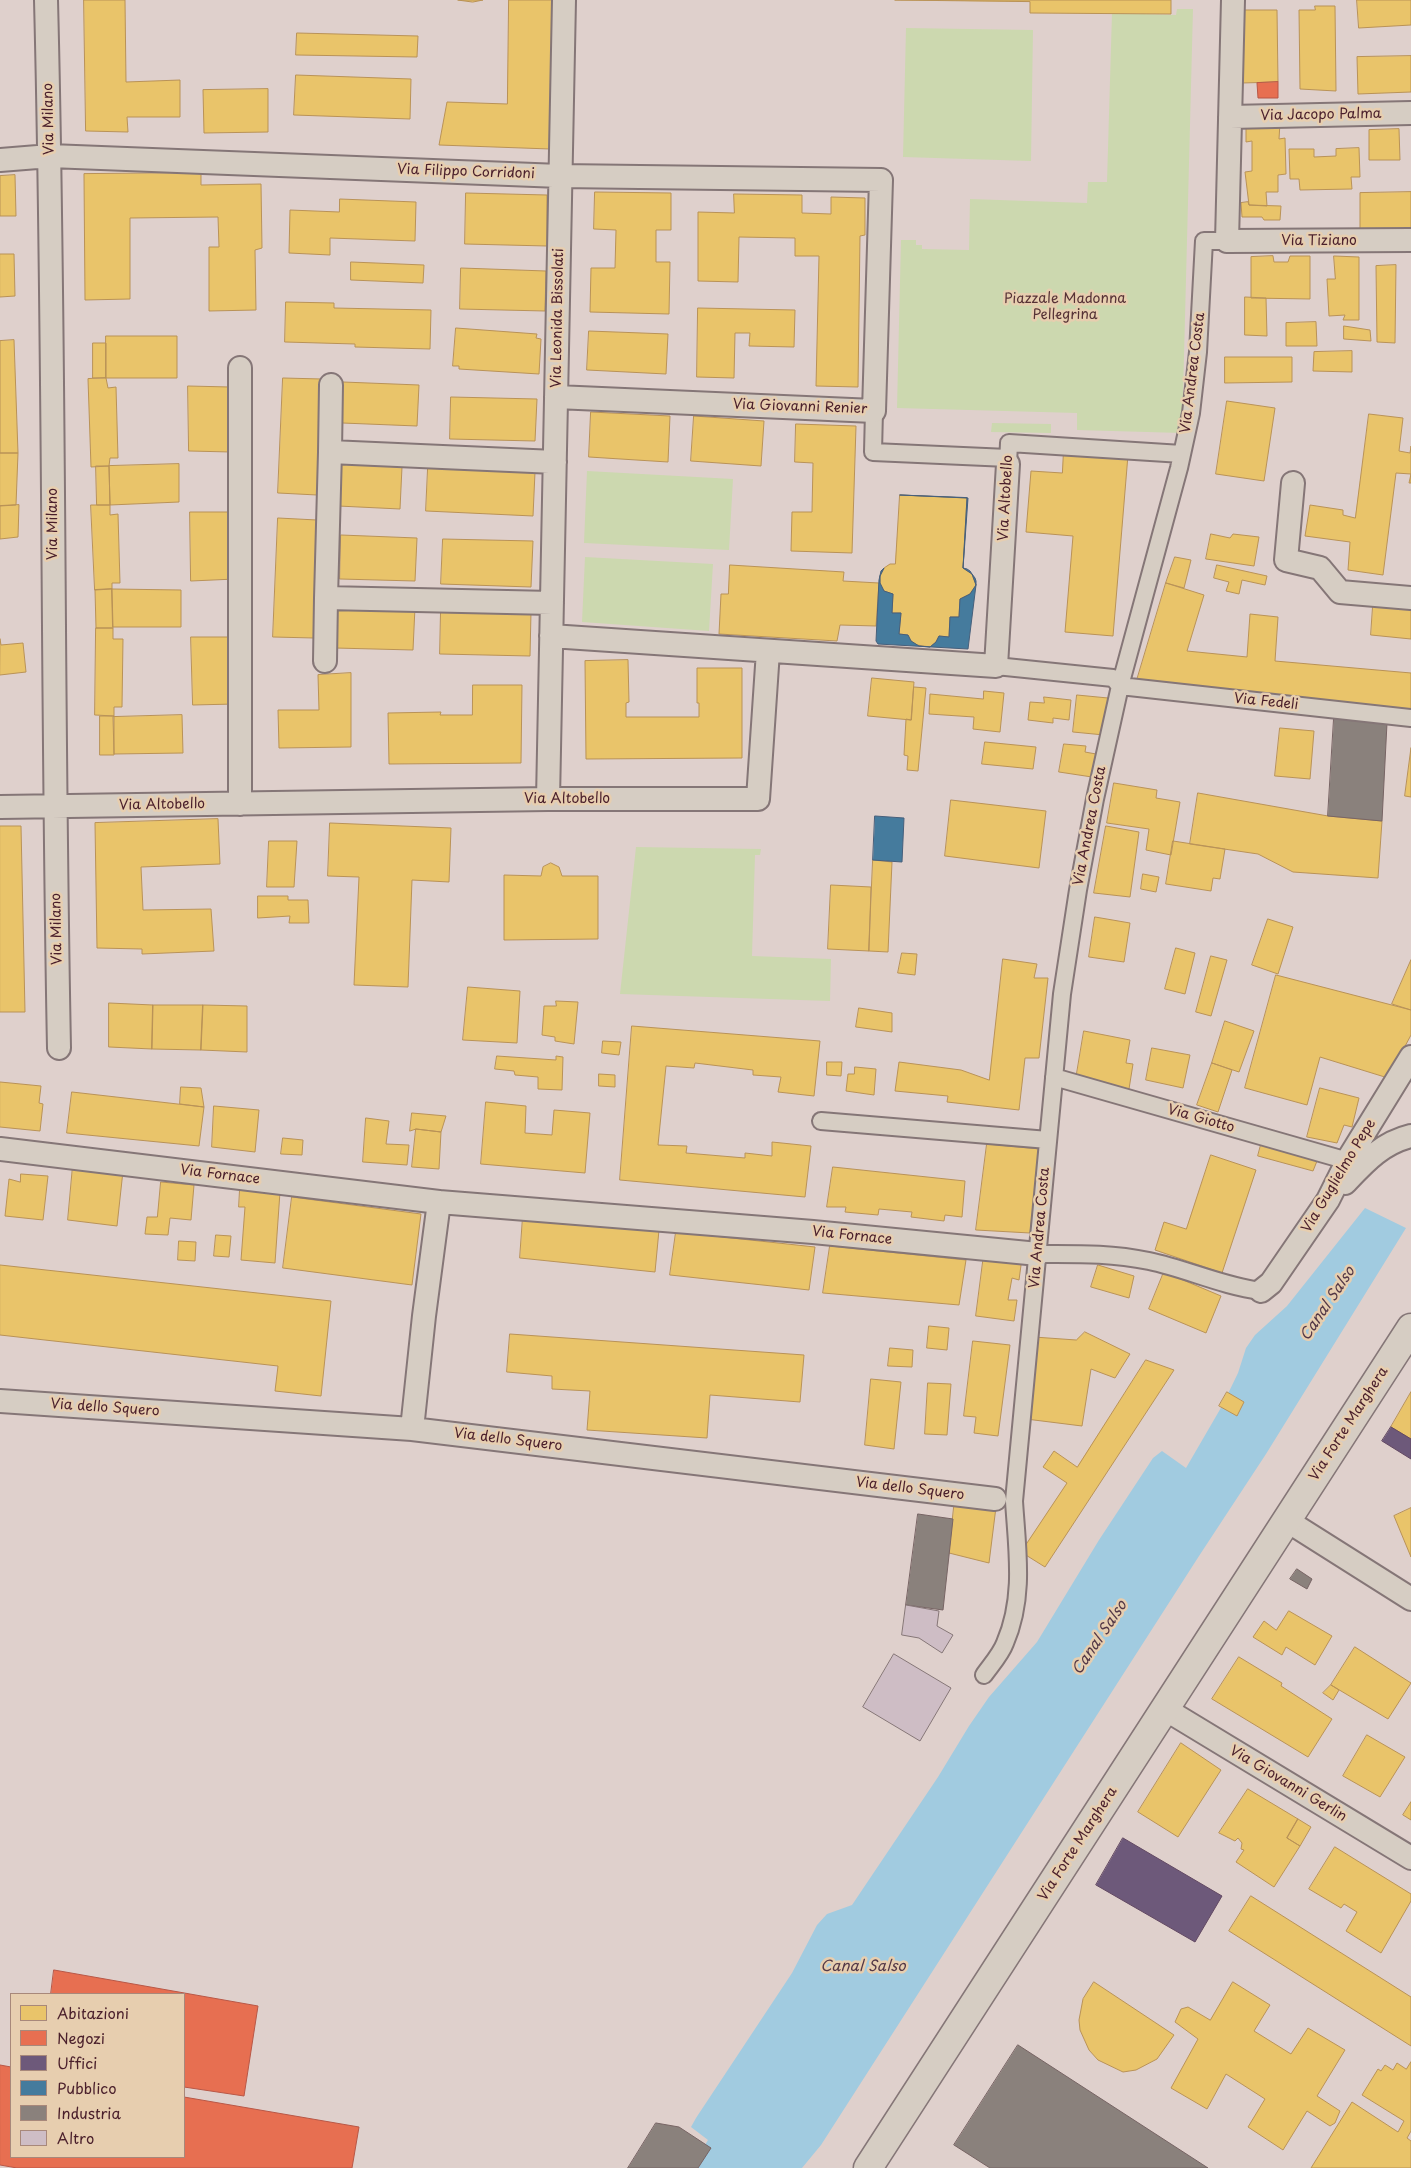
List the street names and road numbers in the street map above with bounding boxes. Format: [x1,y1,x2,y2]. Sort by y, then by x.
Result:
street label: Via Milano [40,83,58,155]
street label: Via Jacopo Palma [1260,106,1382,124]
street label: Via Filippo Corridoni [397,161,535,183]
street label: Via Tiziano [1281,233,1357,249]
street label: Via Leonida Bissolati [548,248,568,388]
street label: Via Andrea Costa [1177,312,1209,434]
street label: Via Giovanni Renier [732,396,868,418]
street label: Via Altobello [995,455,1017,541]
street label: Via Milano [45,488,61,560]
street label: Via Fedeli [1233,690,1299,714]
street label: Via Andrea Costa [1070,765,1110,887]
street label: Via Altobello [524,791,610,807]
street label: Via Altobello [119,796,205,814]
street label: Via Milano [48,893,66,965]
street label: Via Giotto [1166,1101,1236,1137]
street label: Via Guglielmo Pepe [1298,1116,1380,1236]
street label: Via Fornace [179,1162,261,1188]
street label: Via Andrea Costa [1026,1167,1054,1289]
street label: Via Fornace [811,1223,893,1249]
street label: Via Forte Marghera [1306,1364,1392,1484]
street label: Via dello Squero [50,1396,160,1420]
street label: Via dello Squero [453,1425,563,1455]
street label: Via dello Squero [855,1474,965,1504]
street label: Via Giovanni Gerlin [1227,1742,1349,1826]
street label: Via Forte Marghera [1035,1784,1121,1904]

